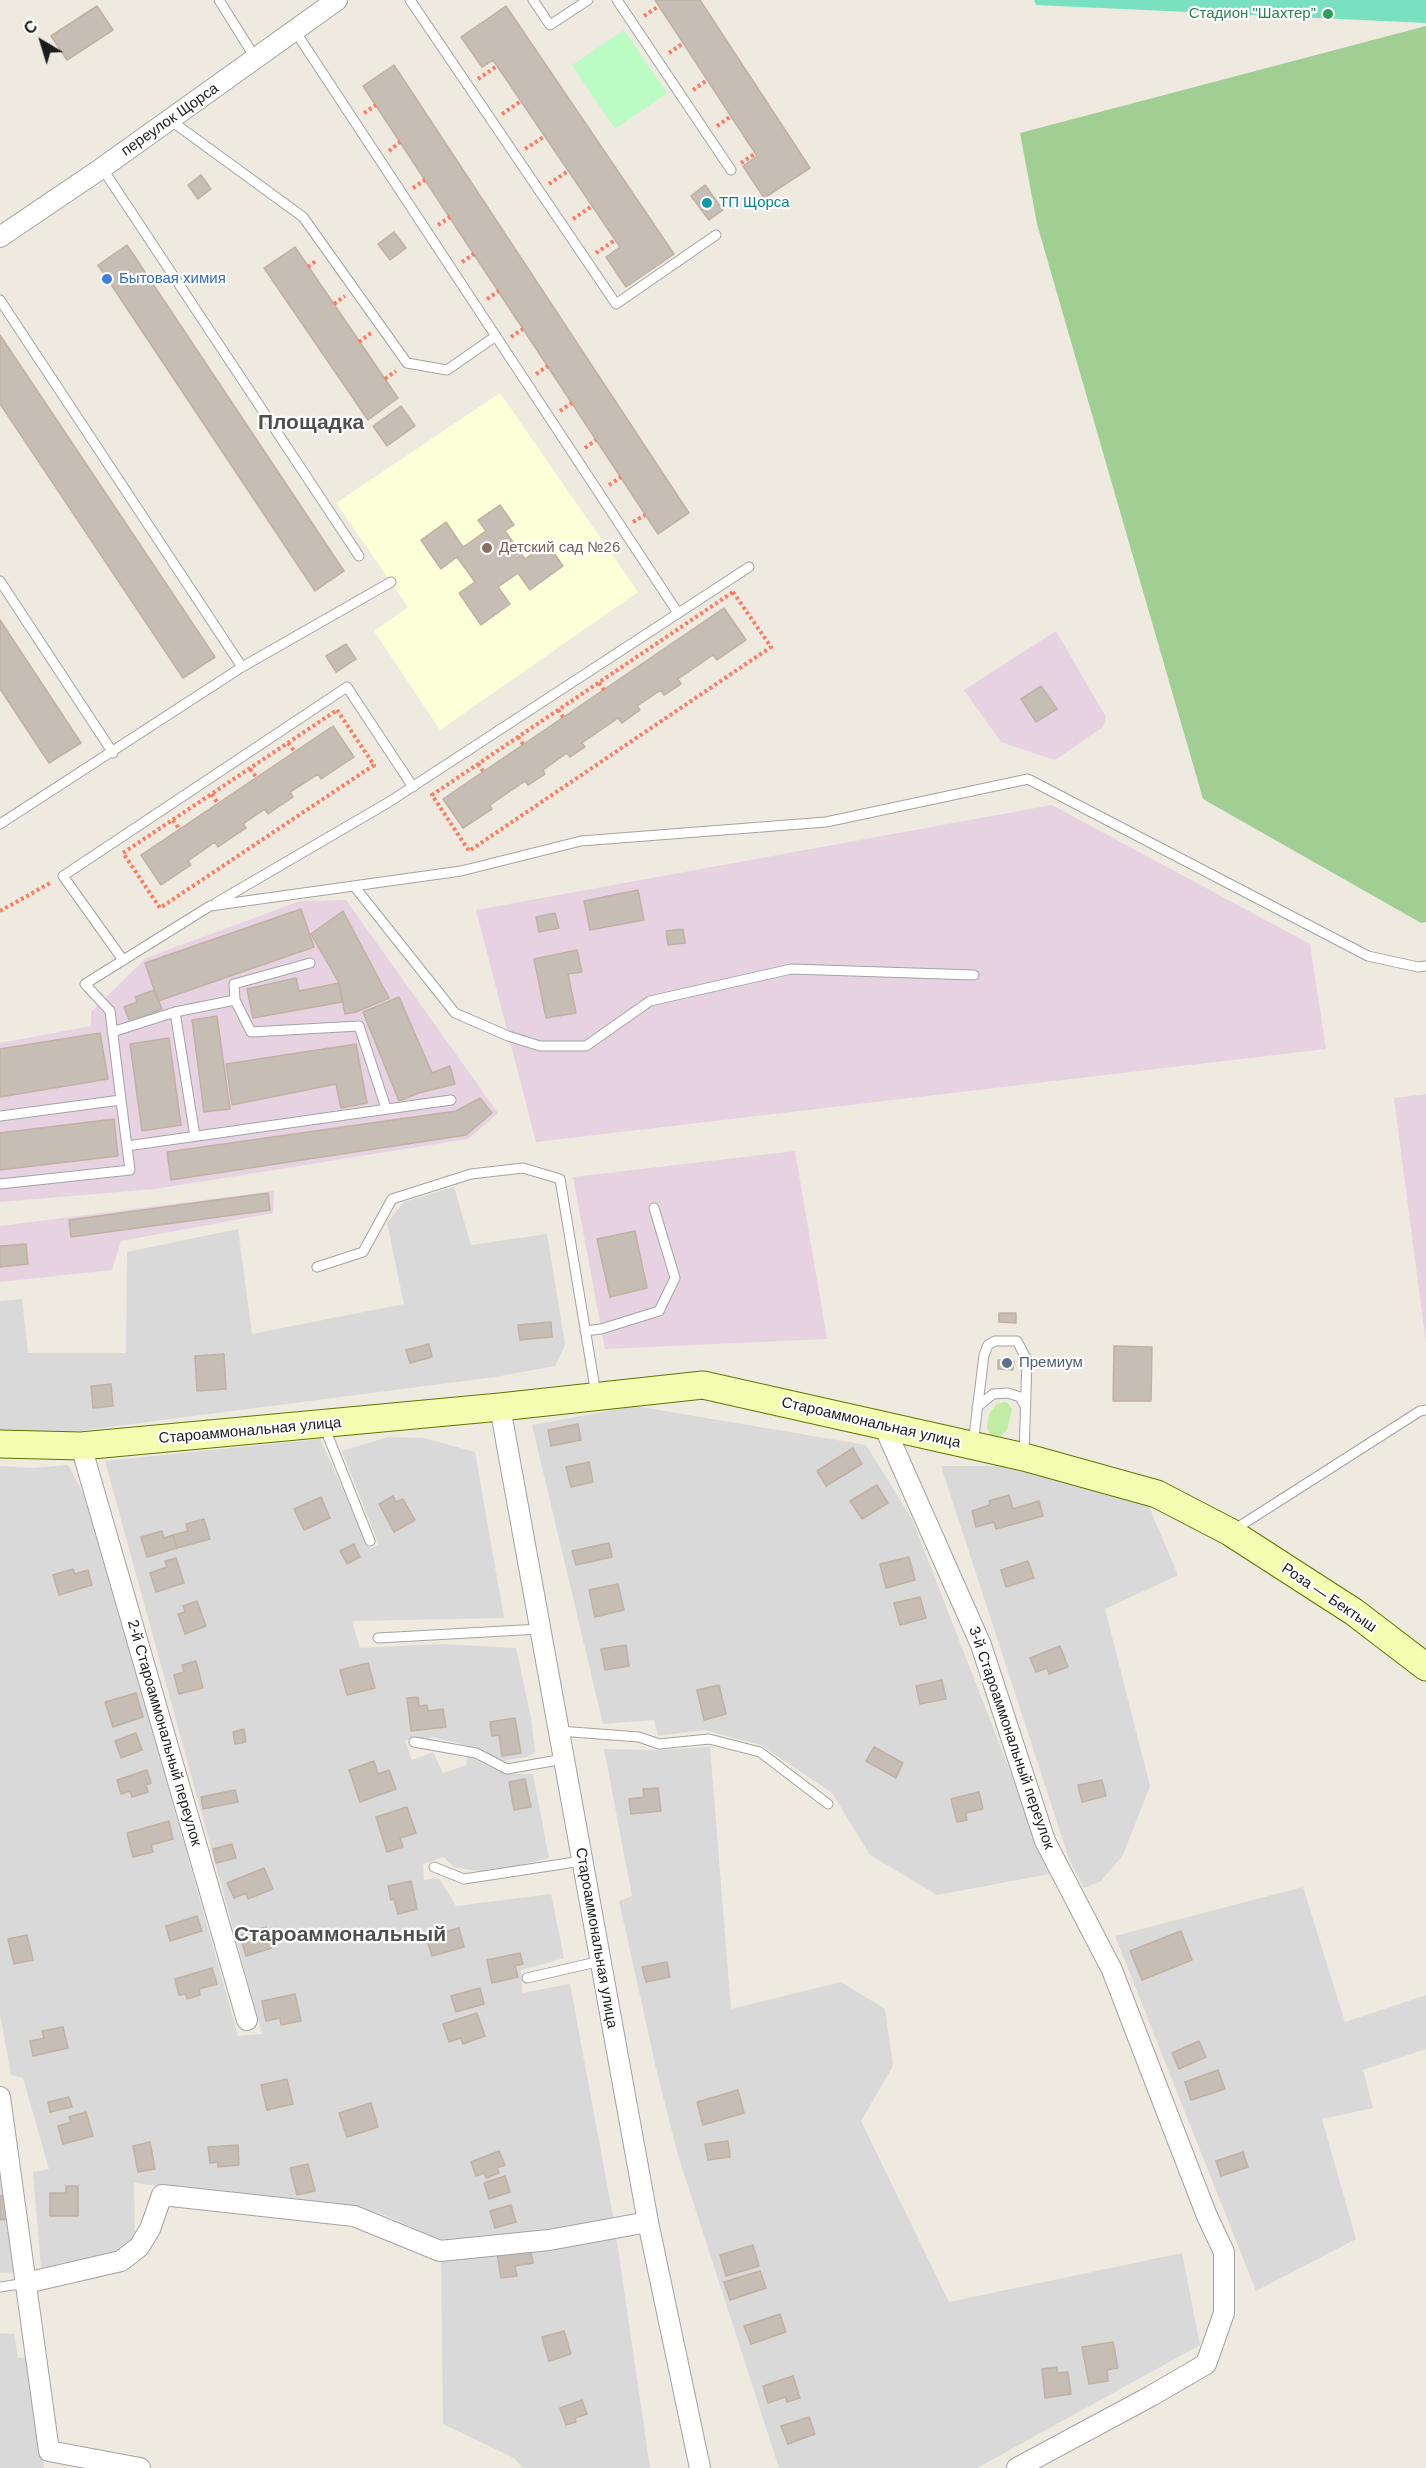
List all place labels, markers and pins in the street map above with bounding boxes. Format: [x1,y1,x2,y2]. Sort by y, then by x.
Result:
place label: Стадион "Шахтер" [1189,5,1316,23]
marker: Стадион "Шахтер" [1321,7,1335,21]
place label: ТП Щорса [719,194,790,212]
marker: ТП Щорса [700,196,714,210]
place label: Бытовая химия [119,270,226,288]
marker: Бытовая химия [100,272,114,286]
place label: Детский сад №26 [499,539,620,557]
marker: Детский сад №26 [480,541,494,555]
place label: Премиум [1019,1354,1083,1372]
marker: Премиум [1000,1356,1014,1370]

